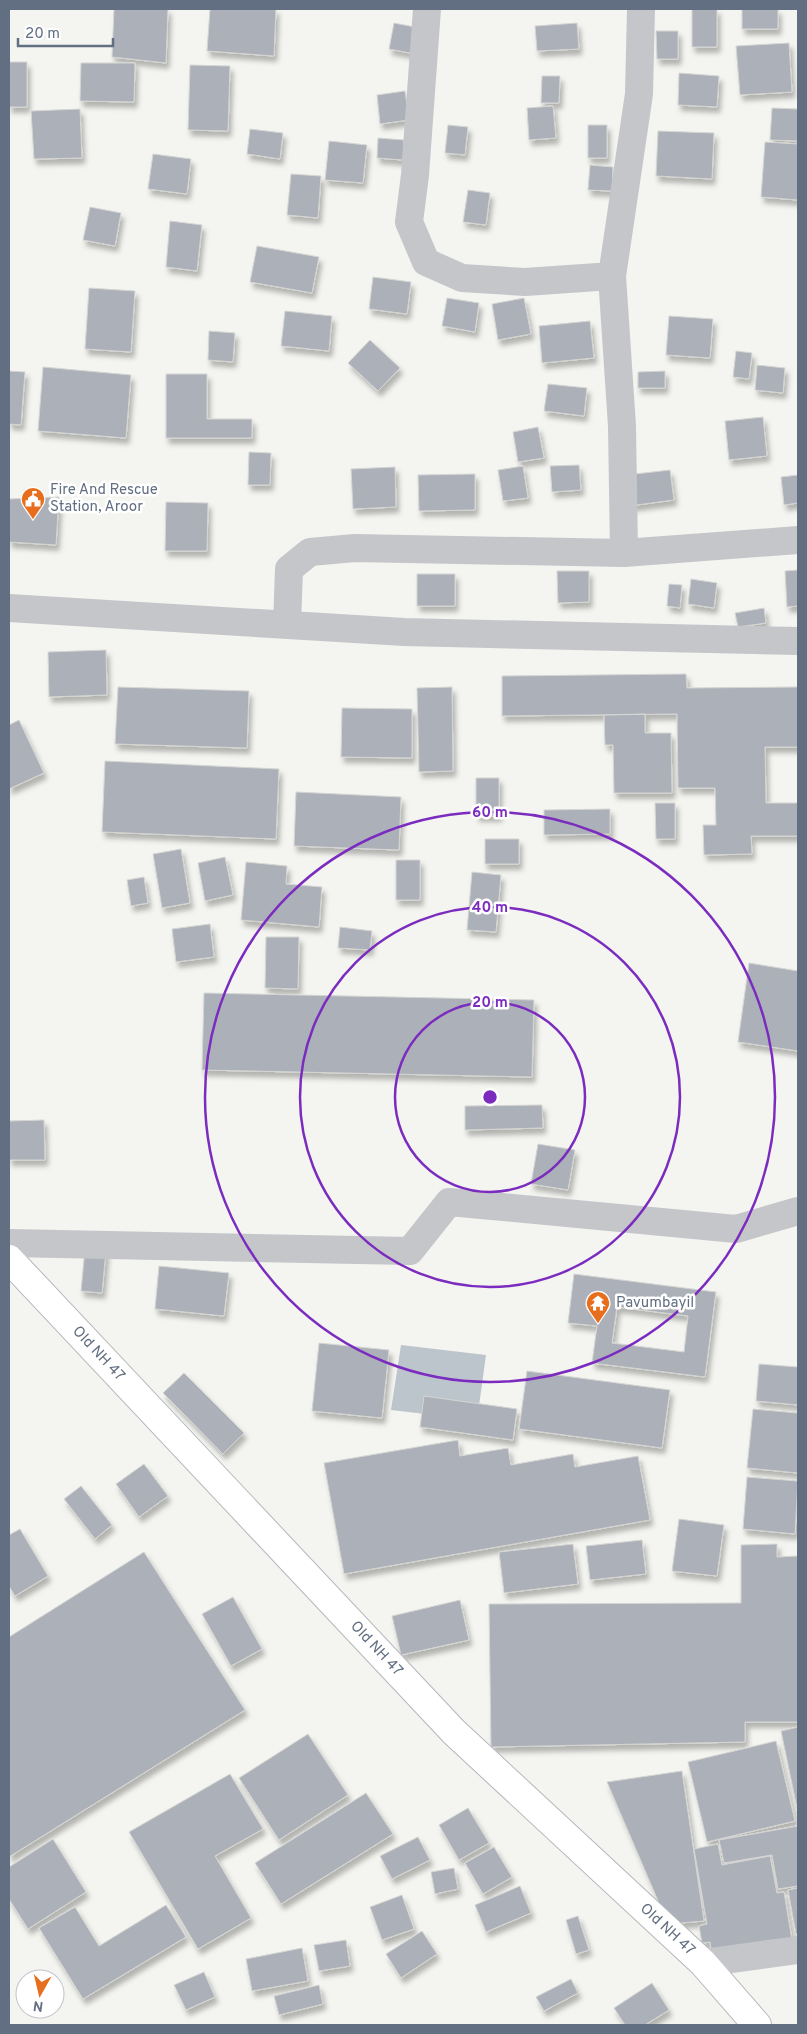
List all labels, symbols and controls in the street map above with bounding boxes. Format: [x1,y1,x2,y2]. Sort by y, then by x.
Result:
scale bar [18,15,112,47]
text: 20 m [25,25,60,44]
place label: Fire And Rescue Station, Aroor [50,481,158,517]
public building icon: Fire And Rescue Station, Aroor [20,486,46,520]
text: 60 m [472,804,508,823]
text: 40 m [472,899,508,918]
text: 20 m [472,994,508,1013]
centre of rings [481,1088,499,1106]
temple icon: Pavumbayil [585,1290,611,1324]
place label: Pavumbayil [616,1294,694,1313]
street label: Old NH 47 [68,1323,128,1386]
street label: Old NH 47 [346,1618,406,1681]
street label: Old NH 47 [636,1900,699,1960]
north arrow [15,1969,65,2019]
text: N [32,1996,45,2015]

